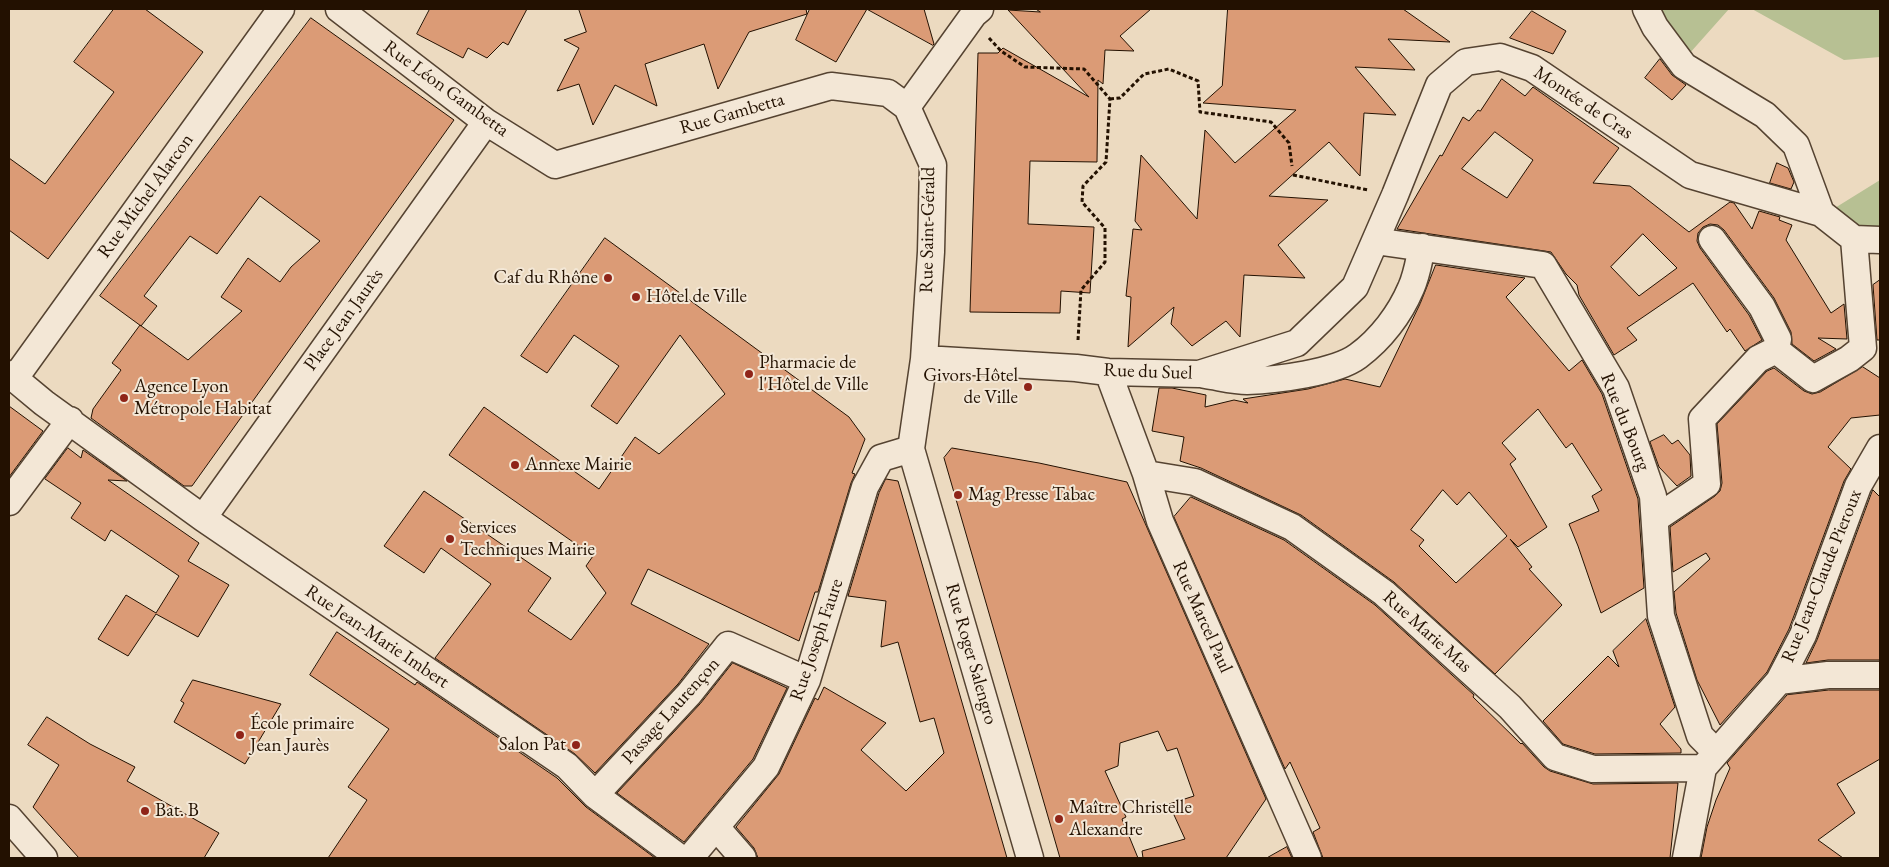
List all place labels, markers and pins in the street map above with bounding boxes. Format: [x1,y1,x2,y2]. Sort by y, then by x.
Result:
place label: Caf du Rhône [493,267,598,289]
marker: Caf du Rhône [602,272,614,284]
place label: Hôtel de Ville [646,286,747,308]
marker: Hôtel de Ville [630,291,642,303]
place label: Pharmacie de l'Hôtel de Ville [759,352,868,396]
place label: Givors Hôtel de Ville [923,365,1018,409]
marker: Pharmacie de l'Hôtel de Ville [743,368,755,380]
place label: Agence Lyon Métropole Habitat [134,376,272,420]
marker: Givors Hôtel de Ville [1022,381,1034,393]
marker: Agence Lyon Métropole Habitat [118,392,130,404]
place label: Annexe Mairie [525,454,632,476]
marker: Annexe Mairie [509,459,521,471]
place label: Mag Presse Tabac [968,484,1095,506]
marker: Mag Presse Tabac [952,489,964,501]
place label: Services Techniques Mairie [460,517,595,561]
marker: Services Techniques Mairie [444,533,456,545]
place label: École primaire Jean Jaurès [250,713,354,757]
marker: École primaire Jean Jaurès [234,729,246,741]
place label: Salon Pat [499,734,566,756]
marker: Salon Pat [570,739,582,751]
place label: Maître Christelle Alexandre [1069,797,1192,841]
place label: Bat. B [155,800,199,822]
marker: Bat. B [139,805,151,817]
marker: Maître Christelle Alexandre [1053,813,1065,825]

